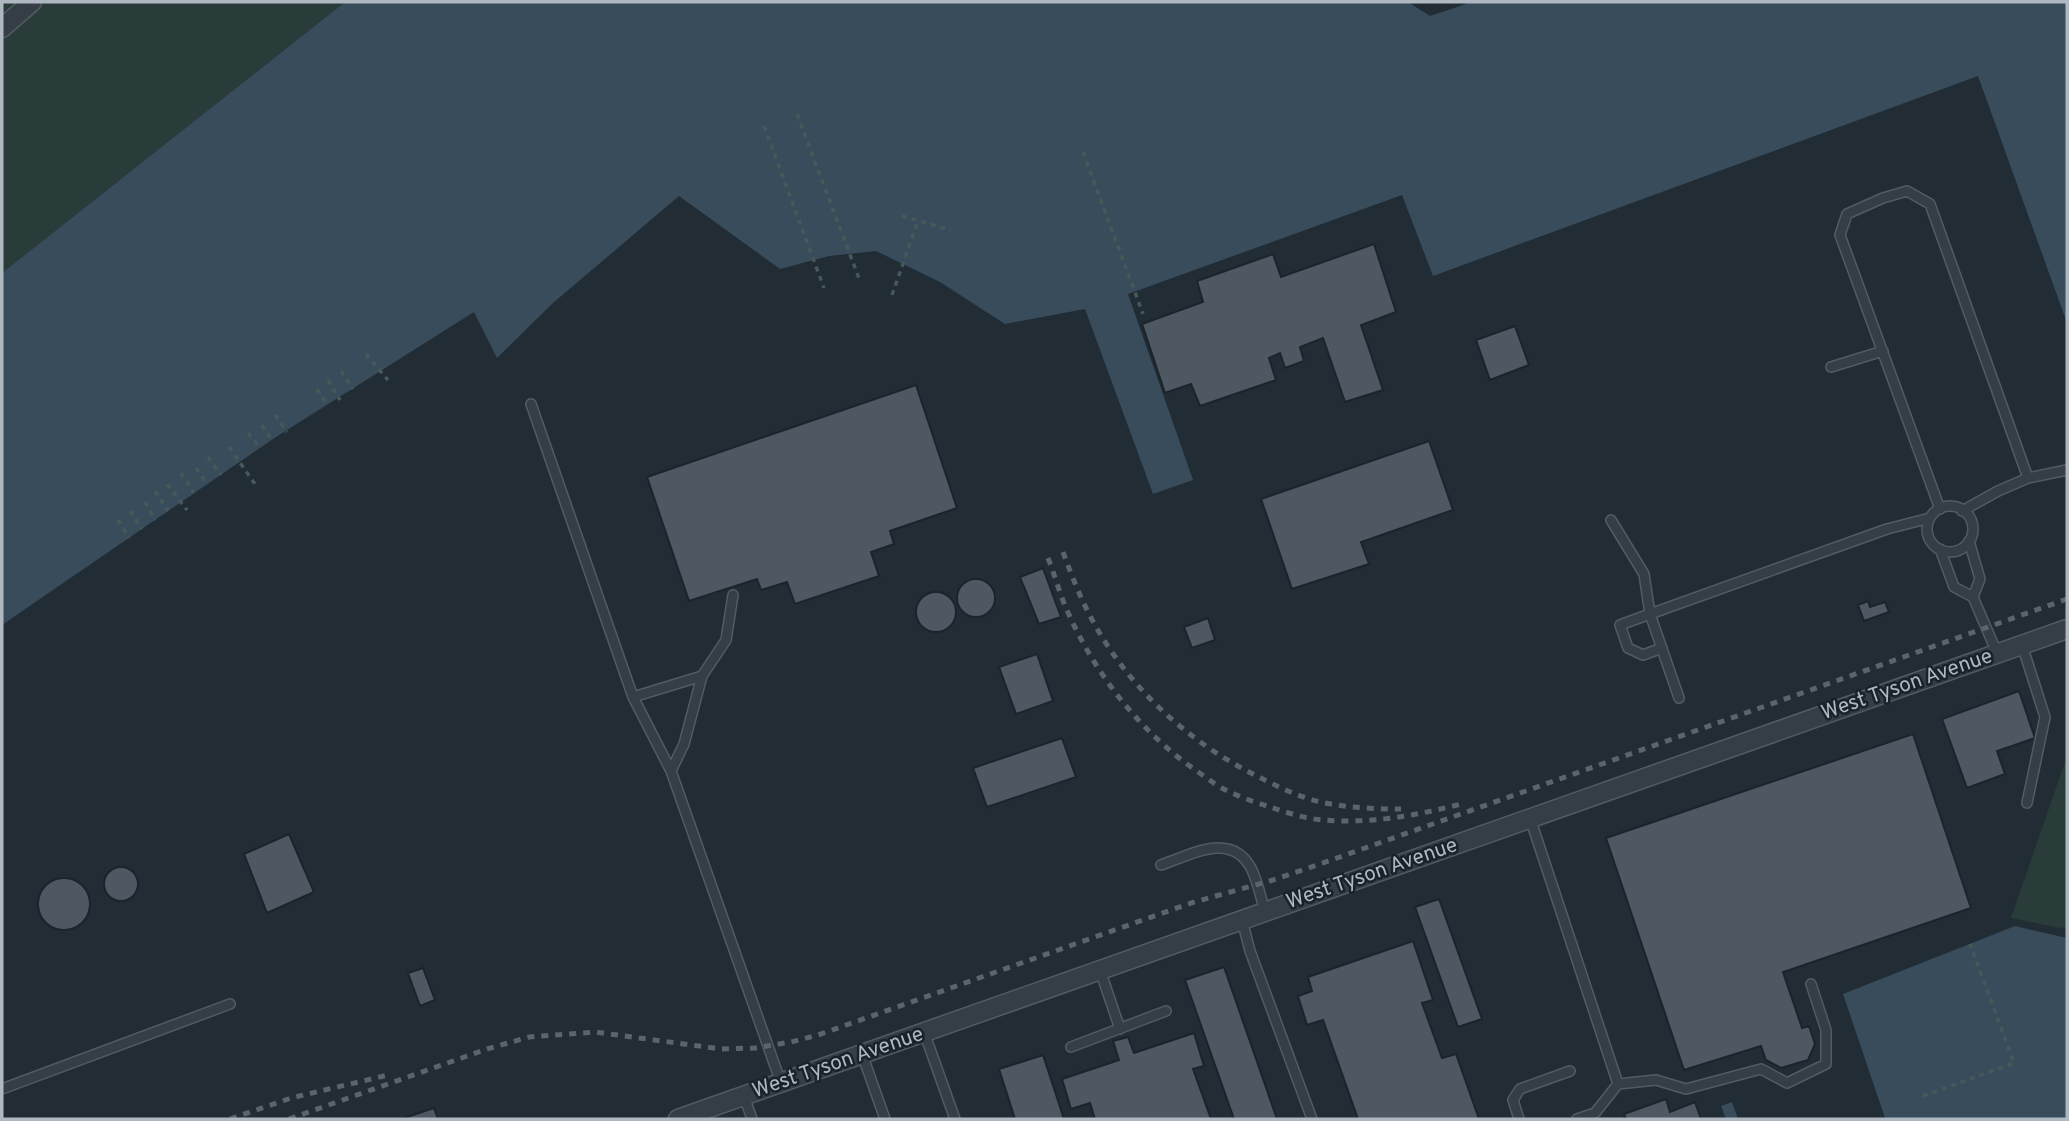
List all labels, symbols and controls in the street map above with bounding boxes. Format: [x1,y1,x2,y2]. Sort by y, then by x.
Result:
street label: West Tyson Avenue [1818,643,1996,727]
street label: West Tyson Avenue [1283,832,1461,916]
street label: West Tyson Avenue [749,1021,927,1105]

